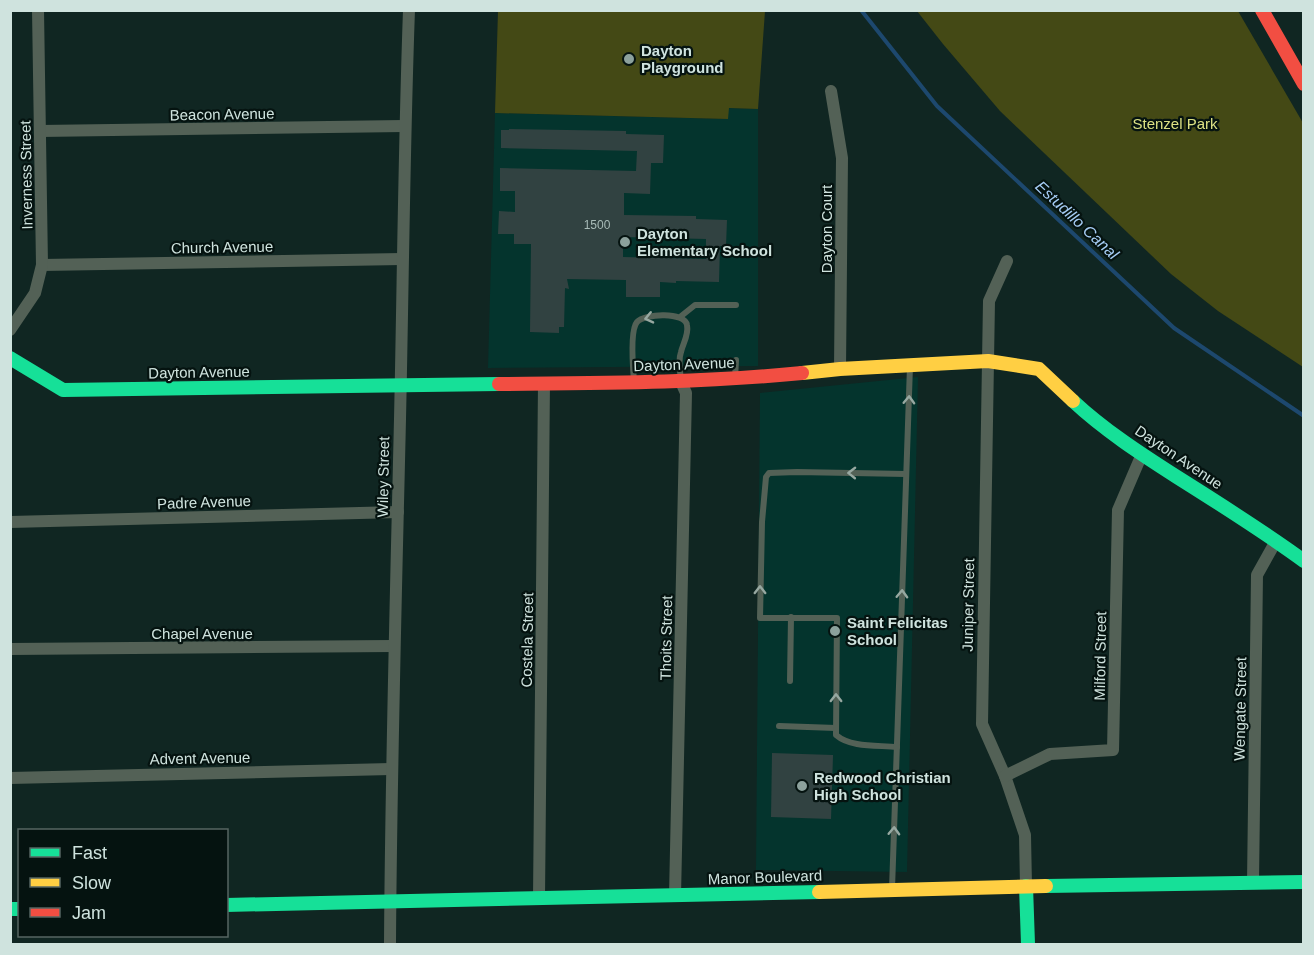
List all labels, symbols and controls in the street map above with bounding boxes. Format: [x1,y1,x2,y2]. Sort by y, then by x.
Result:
place label: Dayton Playground [641,42,724,76]
marker: Dayton Playground [622,52,636,66]
street label: Beacon Avenue [169,105,275,123]
park label: Stenzel Park [1132,115,1218,132]
street label: Inverness Street [17,119,35,230]
water label: Estudillo Canal [1032,177,1122,263]
street label: Dayton Court [818,184,835,273]
house number: 1500 [584,218,611,232]
place label: Dayton Elementary School [637,225,772,259]
marker: Dayton Elementary School [618,235,632,249]
street label: Church Avenue [171,238,273,256]
one-way arrow [645,310,655,323]
street label: Dayton Avenue [633,354,735,374]
street label: Dayton Avenue [148,363,250,381]
one-way arrow [902,395,915,404]
street label: Dayton Avenue [1132,422,1226,492]
street label: Wiley Street [374,436,392,518]
one-way arrow [847,467,856,480]
street label: Padre Avenue [157,492,251,512]
street label: Juniper Street [959,557,977,652]
one-way arrow [754,585,766,594]
one-way arrow [895,590,908,599]
street label: Costela Street [518,592,536,688]
street label: Thoits Street [657,595,675,681]
street label: Milford Street [1091,610,1109,701]
place label: Saint Felicitas School [847,614,948,648]
marker: Saint Felicitas School [828,624,842,638]
street label: Chapel Avenue [151,625,253,642]
street label: Wengate Street [1231,656,1249,761]
one-way arrow [830,694,842,703]
street label: Advent Avenue [150,749,250,767]
place label: Redwood Christian High School [814,769,951,803]
marker: Redwood Christian High School [795,779,809,793]
one-way arrow [887,827,900,836]
legend [18,829,228,937]
text: Fast [72,843,107,863]
street label: Manor Boulevard [708,867,822,887]
text: Slow [72,873,112,893]
text: Jam [72,903,106,923]

